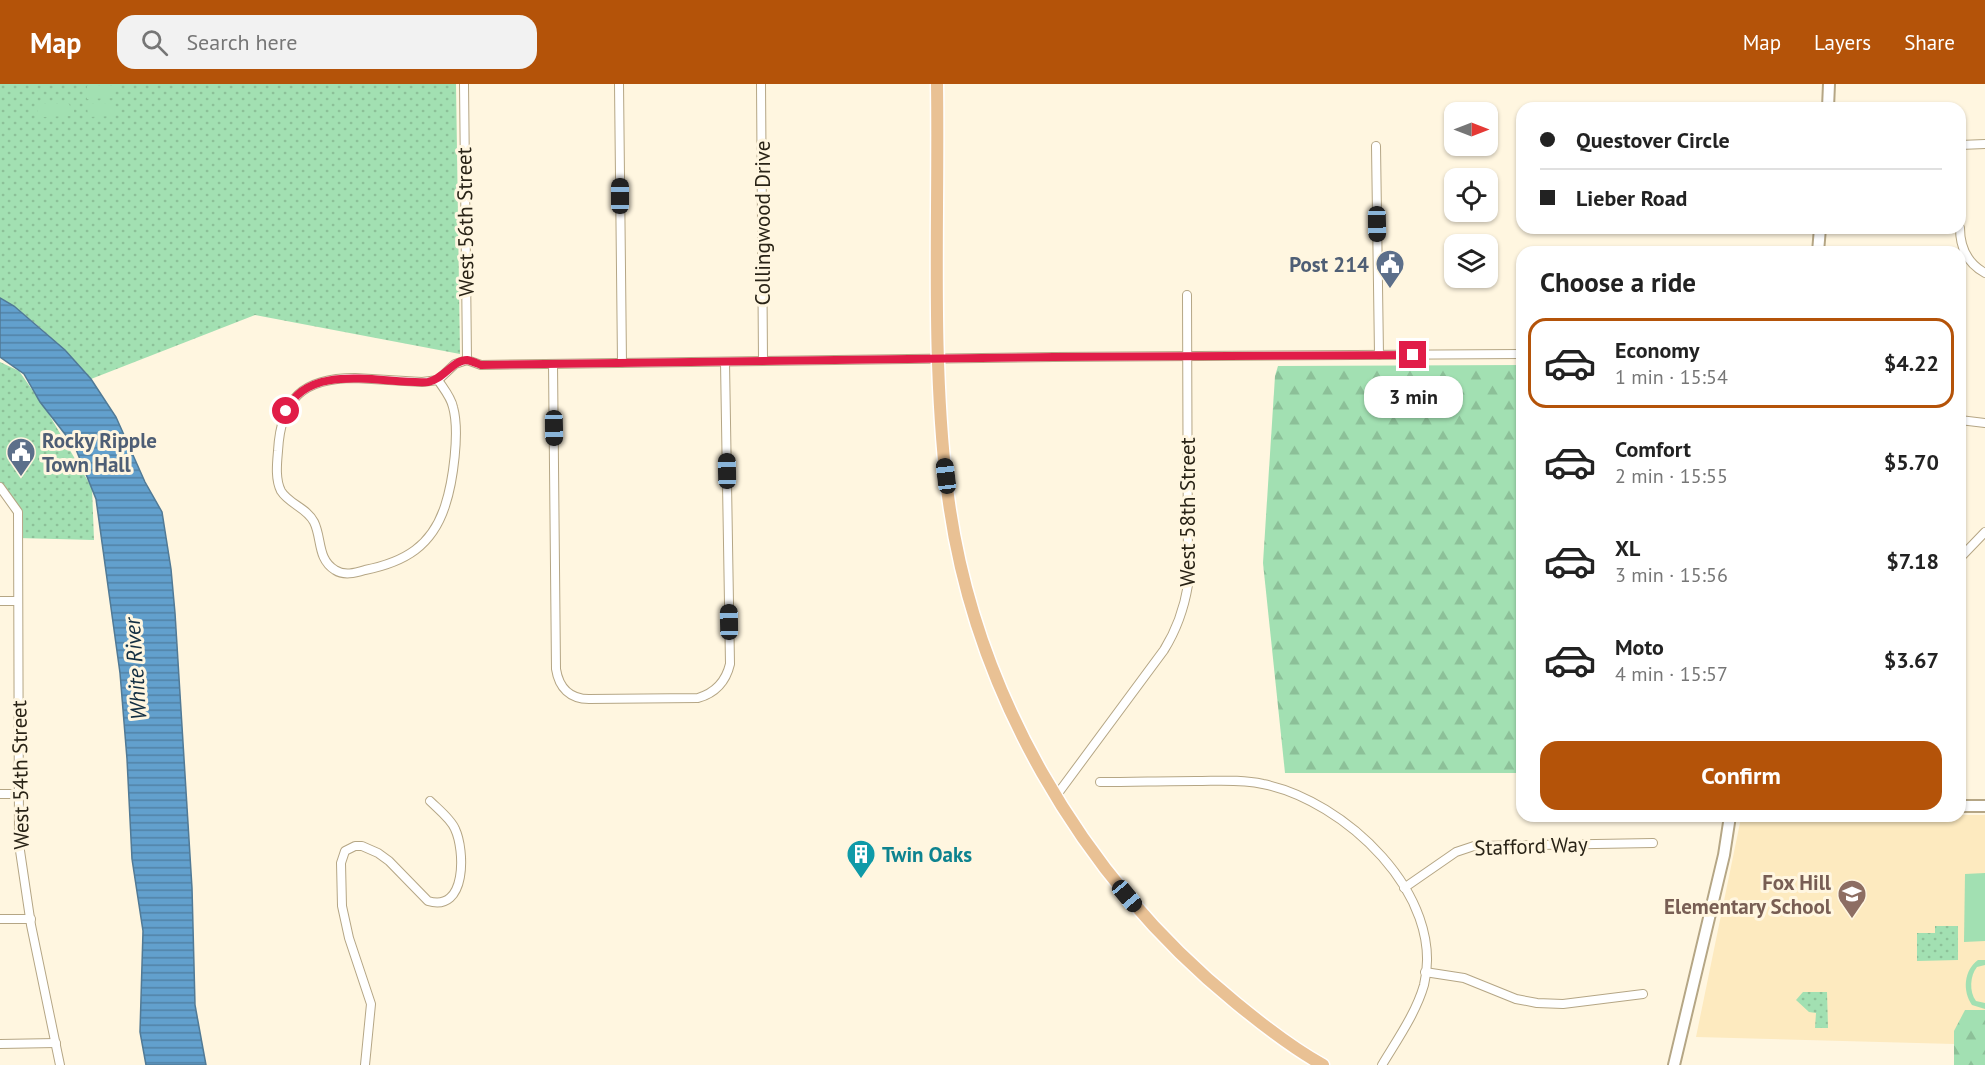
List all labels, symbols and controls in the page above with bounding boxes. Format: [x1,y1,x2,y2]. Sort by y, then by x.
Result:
search box [117,15,537,69]
text: Map [30,24,81,61]
icon: search [138,26,171,59]
text: Search here [186,28,297,56]
text: Map [1743,29,1781,56]
text: Layers [1814,29,1871,56]
text: Share [1904,29,1955,56]
north arrow [1444,102,1498,156]
map controls [1444,102,1498,288]
text: Questover Circle [1576,126,1730,154]
street label: Collingwood Drive [749,141,776,305]
street label: West 56th Street [450,147,480,297]
button: locate [1444,168,1498,222]
car [611,178,629,214]
text: Lieber Road [1576,184,1687,212]
car [1368,206,1386,242]
button: layers [1444,234,1498,288]
public building icon: Post 214 [1374,248,1406,290]
place label: Post 214 [1289,251,1369,278]
text: Choose a ride [1540,265,1696,299]
icon: car [1543,336,1597,390]
text: Economy [1615,336,1699,364]
route end [1399,341,1426,368]
text: $4.22 [1884,349,1939,377]
text: 1 min · 15:54 [1615,364,1728,390]
callout: 3 min [1364,376,1462,418]
text: 3 min [1389,384,1438,410]
route start [272,397,299,424]
car [545,410,563,446]
place label: Rocky Ripple Town Hall [42,427,157,478]
icon: car [1543,435,1597,489]
text: Comfort [1615,435,1691,463]
public building icon: Rocky Ripple Town Hall [5,436,37,478]
street label: West 58th Street [1174,437,1201,587]
text: $5.70 [1884,448,1939,476]
car [718,453,736,489]
car [935,457,957,495]
text: 2 min · 15:55 [1615,463,1728,489]
icon: car [1543,534,1597,588]
text: XL [1615,534,1640,562]
text: $7.18 [1886,547,1939,575]
text: 3 min · 15:56 [1615,562,1728,588]
car [720,604,738,640]
water label: White River [117,615,153,721]
icon: car [1543,633,1597,687]
text: Moto [1615,633,1664,661]
text: $3.67 [1884,646,1939,674]
text: 4 min · 15:57 [1615,661,1728,687]
street label: West 54th Street [5,700,35,850]
button: Confirm [1540,741,1942,810]
street label: Stafford Way [1474,831,1588,861]
building icon: Twin Oaks [845,838,877,880]
place label: Twin Oaks [882,841,972,868]
place label: Fox Hill Elementary School [1664,869,1832,920]
car [1109,876,1145,916]
school or university icon: Fox Hill Elementary School [1836,878,1868,920]

